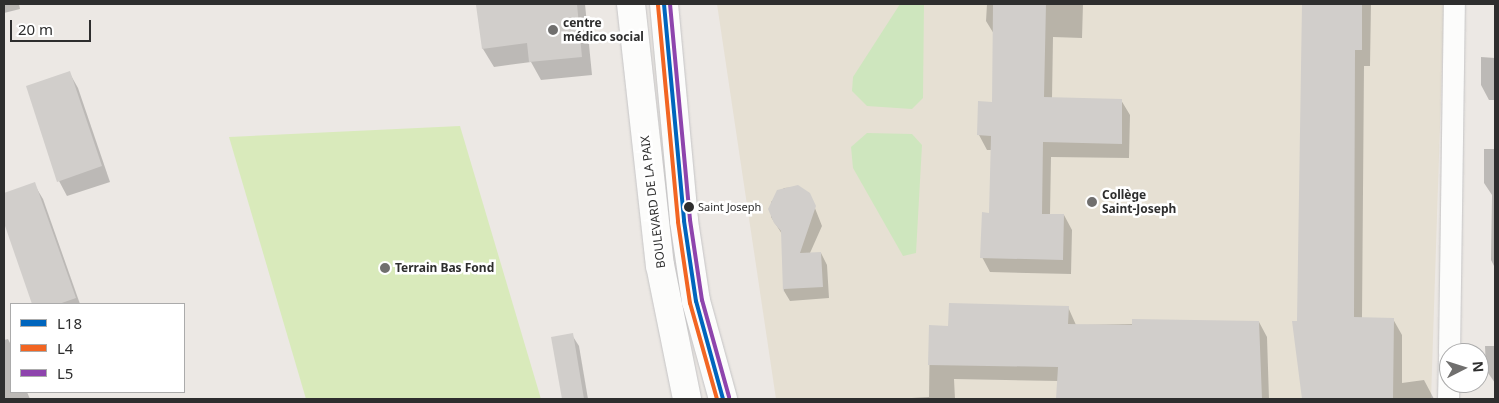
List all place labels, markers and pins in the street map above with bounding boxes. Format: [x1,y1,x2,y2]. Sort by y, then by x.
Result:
place label: centre médico social [563,16,644,44]
marker: centre médico social [547,24,559,36]
place label: Collège Saint-Joseph [1102,188,1176,216]
marker: Collège Saint-Joseph [1086,196,1098,208]
place label: Saint Joseph [698,200,761,214]
marker: Saint Joseph [684,202,694,212]
place label: Terrain Bas Fond [395,261,494,275]
marker: Terrain Bas Fond [379,262,391,274]

